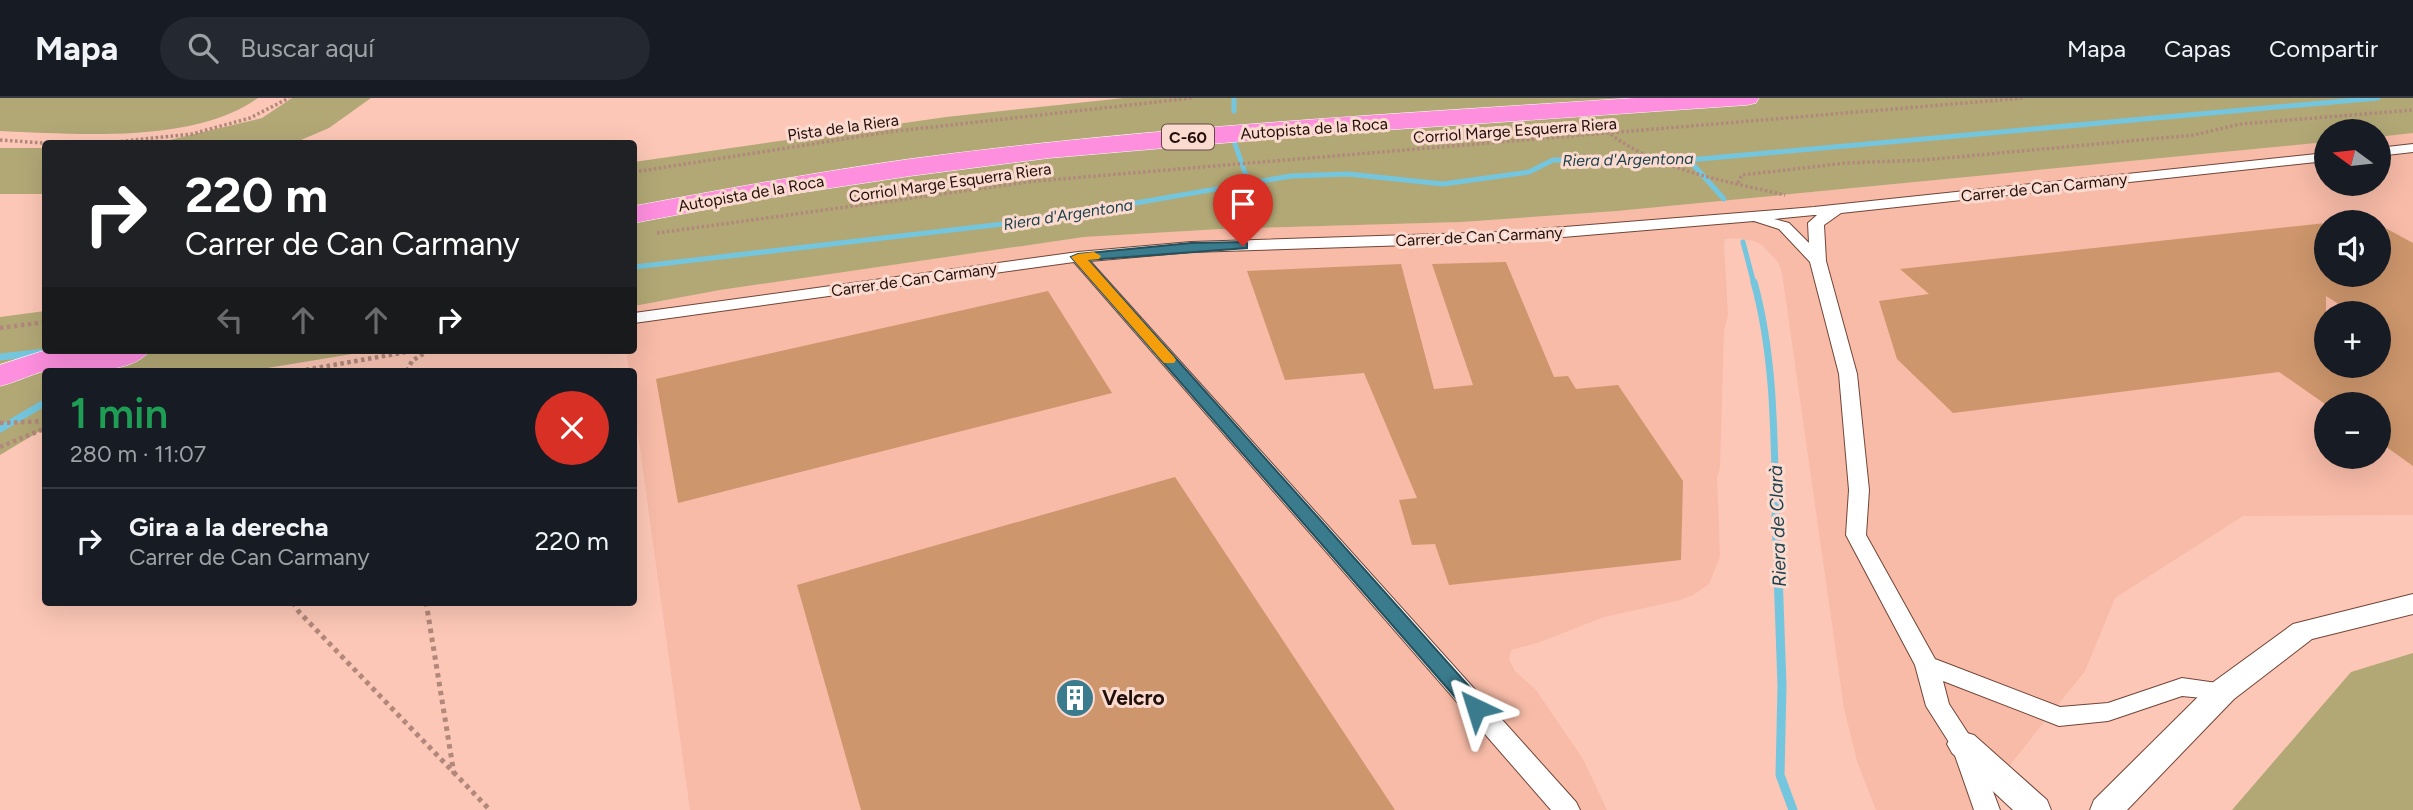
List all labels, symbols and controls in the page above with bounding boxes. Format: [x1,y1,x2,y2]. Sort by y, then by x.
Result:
search box [160,17,650,80]
text: Mapa [35,29,118,68]
icon: search [184,29,222,67]
text: Buscar aquí [240,32,374,64]
text: Mapa [2067,34,2126,63]
text: Capas [2164,34,2231,63]
text: Compartir [2269,34,2378,63]
street label: Pista de la Riera [786,110,900,145]
street label: Autopista de la Roca [1240,114,1388,143]
street label: Corriol Marge Esquerra Riera [1413,114,1617,147]
north arrow [2314,119,2390,196]
map controls [2314,119,2391,469]
road number: C-60 [1162,124,1214,150]
water label: Riera d'Argentona [1562,149,1694,170]
street label: Corriol Marge Esquerra Riera [848,159,1052,206]
text: 220 m [185,165,328,224]
icon: right [70,168,161,259]
street label: Carrer de Can Carmany [1960,169,2129,206]
street label: Autopista de la Roca [677,171,825,216]
pin [1213,174,1273,246]
icon: arrive [1224,185,1262,223]
water label: Riera d'Argentona [1002,195,1134,234]
button: sound [2314,210,2391,287]
street label: Carrer de Can Carmany [1395,223,1564,250]
text: Carrer de Can Carmany [185,225,520,263]
street label: Carrer de Can Carmany [830,258,999,301]
icon: left [211,301,249,339]
icon: ahead [284,301,322,339]
icon: ahead [357,301,395,339]
icon: right [430,301,468,339]
button: + [2314,301,2391,378]
text: 1 min [70,388,168,439]
button: close [535,391,609,465]
button: − [2314,392,2391,469]
text: 280 m · 11:07 [70,440,206,468]
water label: Riera de Clarà [1764,465,1791,587]
text: Gira a la derecha [129,511,329,543]
icon: right [70,522,108,560]
text: 220 m [535,525,609,557]
text: Carrer de Can Carmany [129,543,370,571]
position arrow [1439,671,1513,745]
building icon: Velcro [1054,677,1096,719]
place label: Velcro [1102,685,1165,710]

